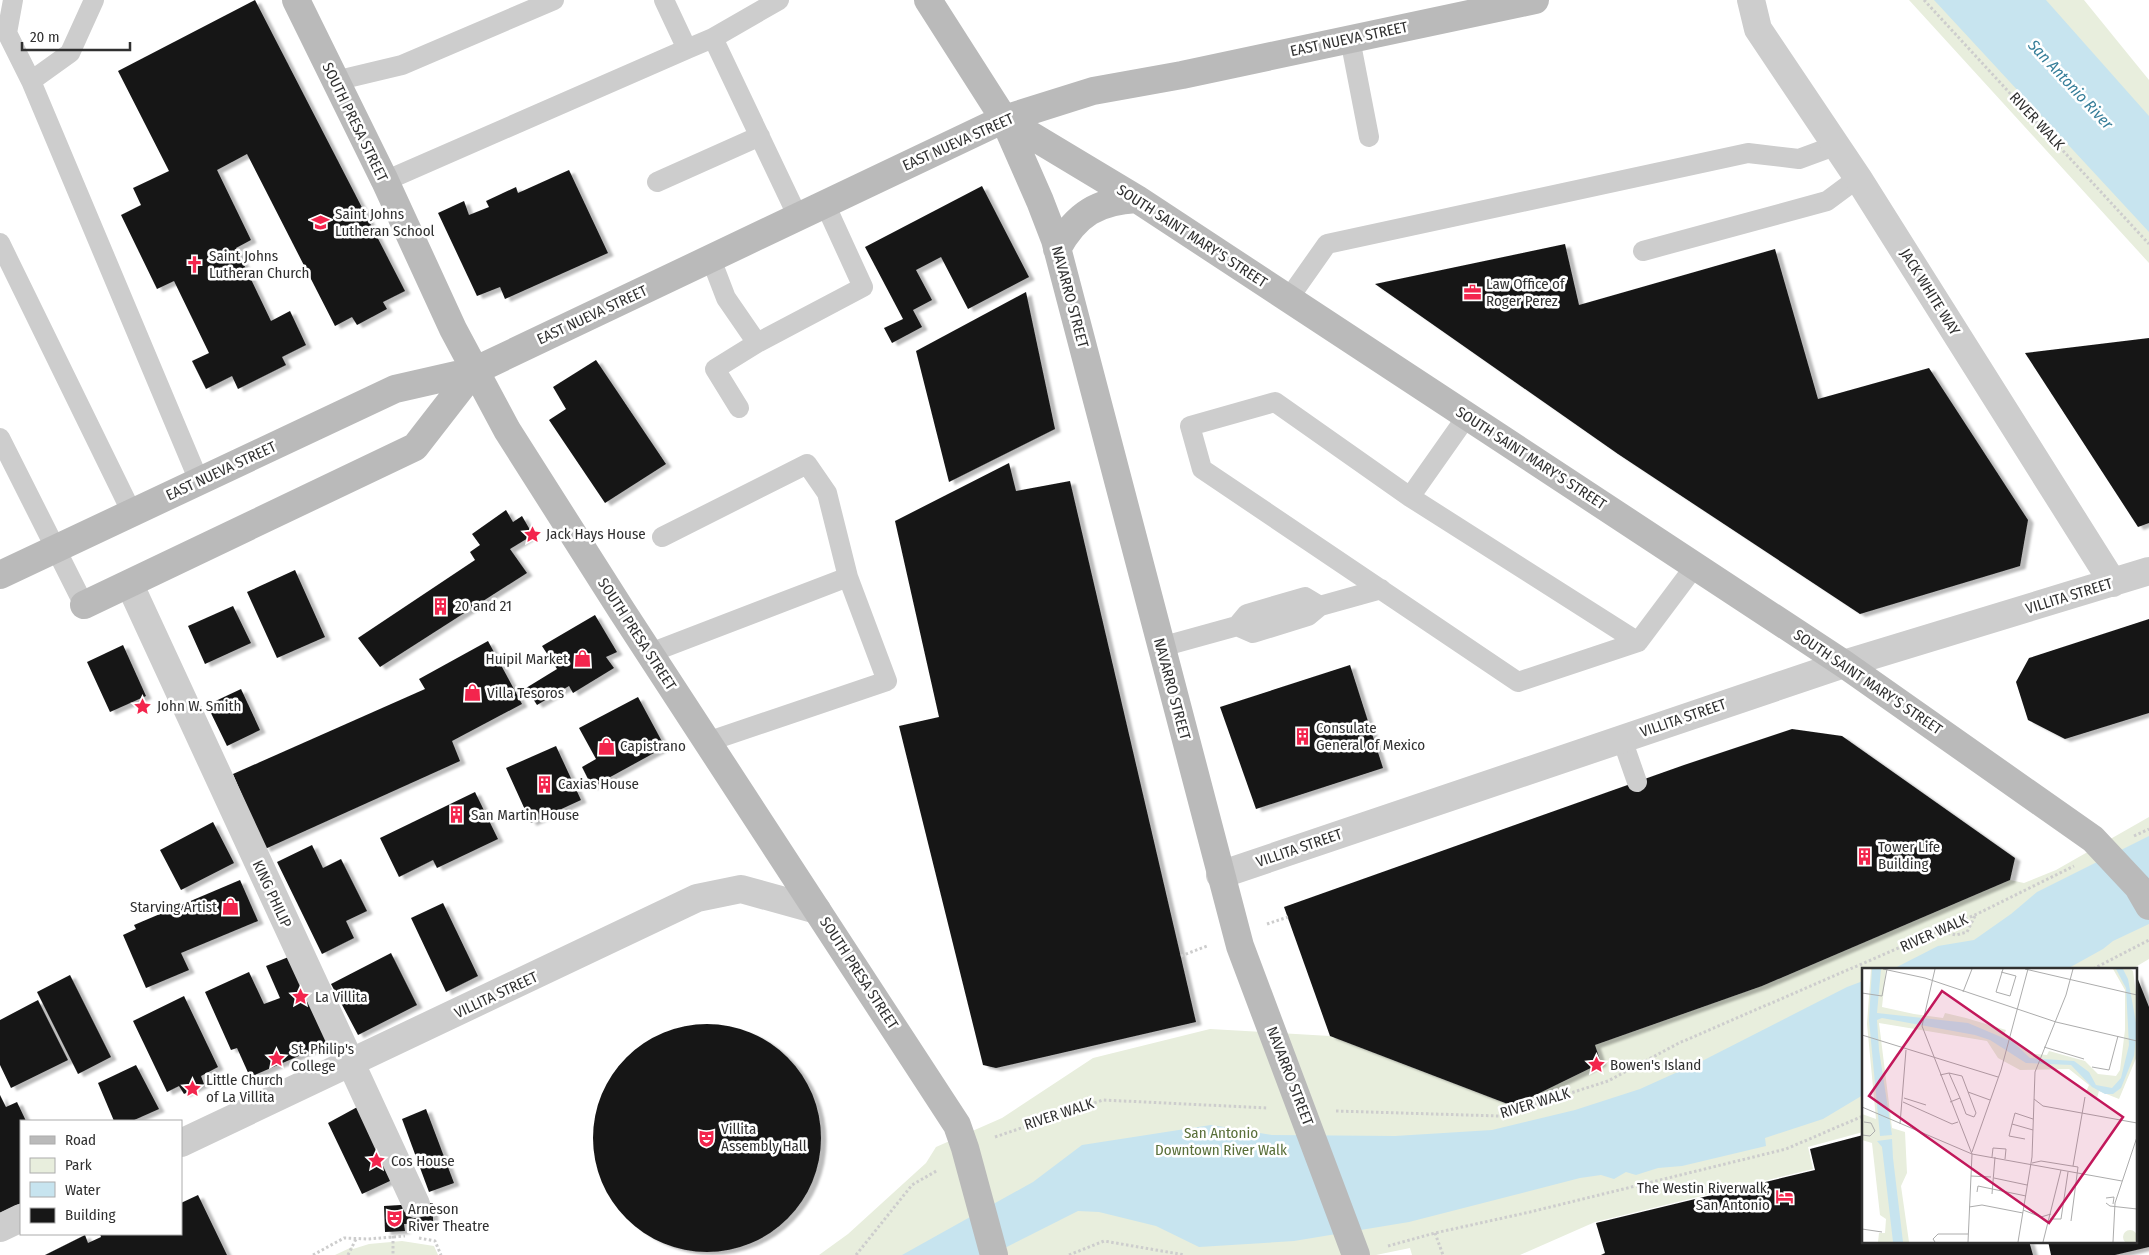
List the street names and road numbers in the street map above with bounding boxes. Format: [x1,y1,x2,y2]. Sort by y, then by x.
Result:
street label: EAST NUEVA STREET [1289,18,1409,60]
street label: SOUTH PRESA STREET [318,60,392,184]
street label: RIVER WALK [2006,88,2068,154]
street label: EAST NUEVA STREET [900,109,1016,175]
street label: SOUTH SAINT MARY'S STREET [1114,181,1270,291]
street label: NAVARRO STREET [1048,244,1092,350]
street label: JACK WHITE WAY [1896,245,1964,339]
street label: EAST NUEVA STREET [534,282,650,348]
street label: SOUTH SAINT MARY'S STREET [1453,403,1609,513]
street label: EAST NUEVA STREET [163,438,279,504]
street label: VILLITA STREET [2023,574,2115,618]
street label: SOUTH PRESA STREET [594,575,680,694]
street label: SOUTH SAINT MARY'S STREET [1790,626,1946,738]
street label: NAVARRO STREET [1150,636,1194,742]
street label: VILLITA STREET [1638,695,1728,741]
street label: VILLITA STREET [1254,825,1344,871]
street label: KING PHILIP [249,857,296,931]
street label: RIVER WALK [1897,910,1971,956]
street label: SOUTH PRESA STREET [816,914,902,1033]
street label: VILLITA STREET [452,968,540,1022]
street label: NAVARRO STREET [1263,1024,1317,1128]
street label: RIVER WALK [1498,1084,1572,1122]
street label: RIVER WALK [1022,1094,1096,1134]

